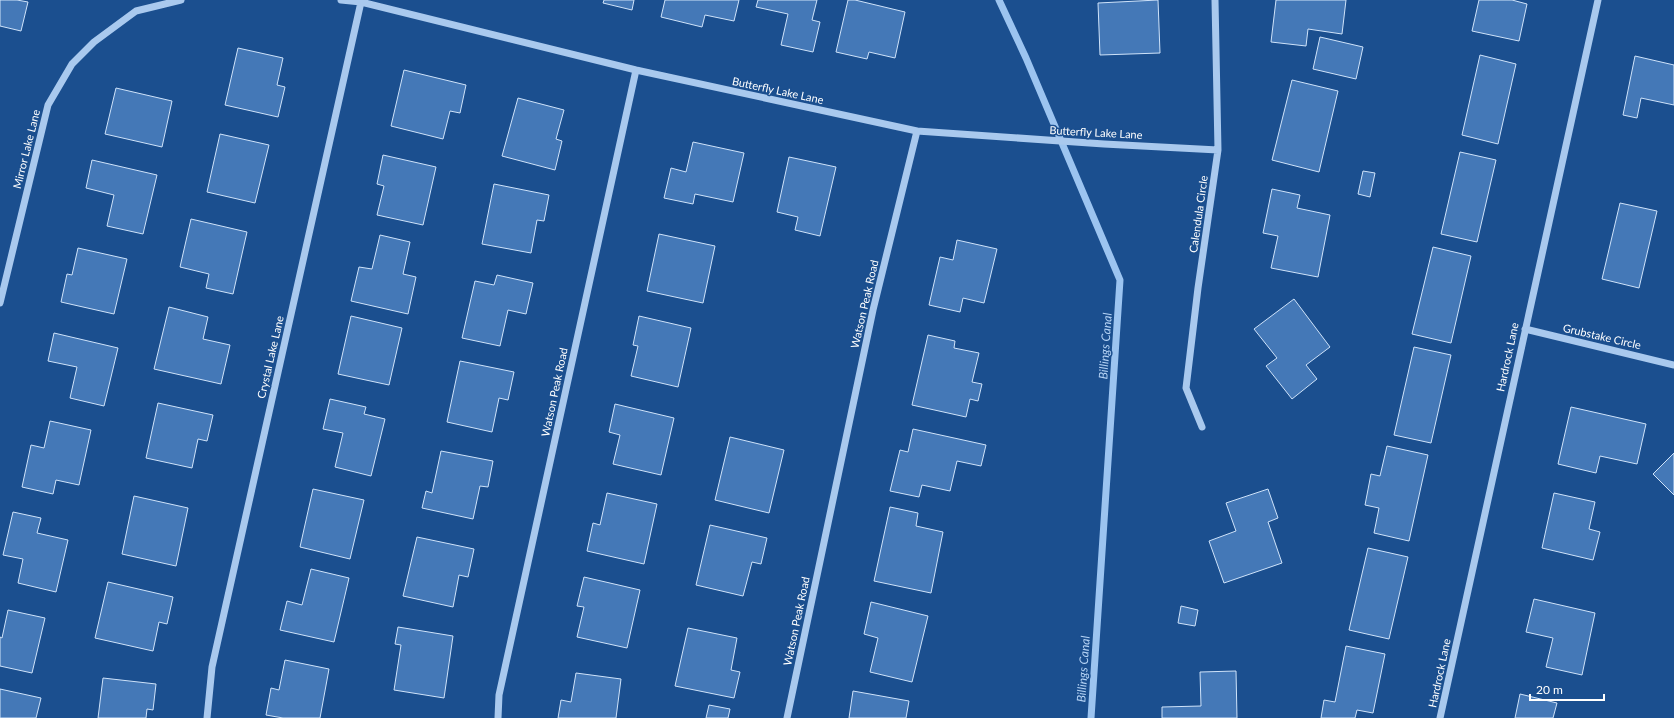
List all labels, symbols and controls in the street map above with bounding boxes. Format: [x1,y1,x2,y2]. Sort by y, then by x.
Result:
street label: Butterfly Lake Lane [731,74,825,106]
street label: Mirror Lake Lane [10,108,42,190]
street label: Butterfly Lake Lane [1049,123,1143,141]
street label: Calendula Circle [1186,174,1210,254]
street label: Watson Peak Road [847,258,881,350]
water label: Billings Canal [1095,312,1115,380]
street label: Crystal Lake Lane [254,314,286,400]
street label: Hardrock Lane [1493,321,1521,393]
street label: Grubstake Circle [1562,321,1642,351]
street label: Watson Peak Road [538,346,570,438]
street label: Watson Peak Road [780,575,812,667]
water label: Billings Canal [1073,635,1093,703]
street label: Hardrock Lane [1425,637,1453,709]
scale bar [1530,676,1604,702]
text: 20 m [1536,682,1563,697]

